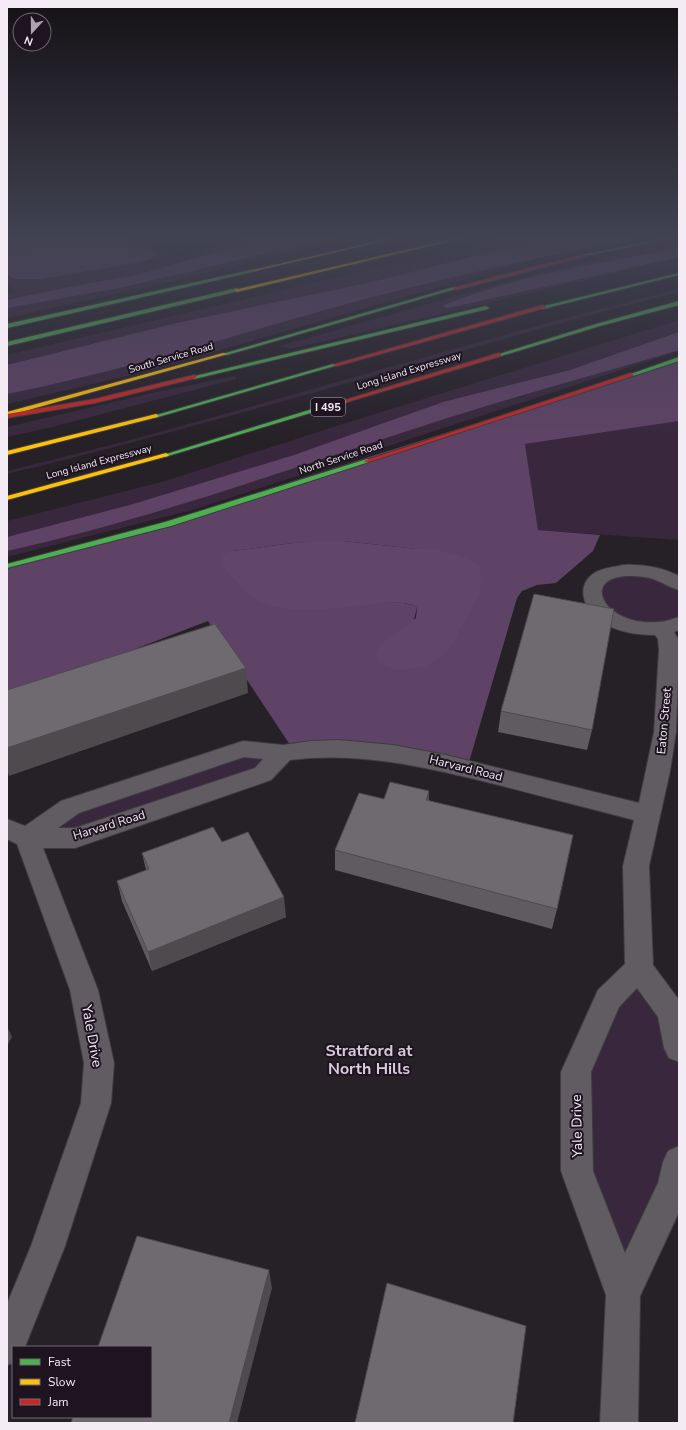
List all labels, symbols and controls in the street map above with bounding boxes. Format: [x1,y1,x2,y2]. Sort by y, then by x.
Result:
north arrow [12,12,52,52]
text: N [22,32,35,49]
street label: South Service Road [127,339,215,377]
street label: Long Island Expressway [355,348,464,394]
road number: I 495 [311,398,345,416]
street label: North Service Road [297,438,385,478]
street label: Long Island Expressway [45,441,154,483]
street label: Eaton Street [653,686,675,755]
street label: Harvard Road [428,751,504,785]
street label: Harvard Road [71,806,147,844]
street label: Yale Drive [77,1002,107,1069]
district label: Stratford at North Hills [325,1040,413,1080]
street label: Yale Drive [567,1094,587,1159]
legend [12,1346,152,1418]
text: Fast [48,1354,71,1370]
text: Slow [48,1374,76,1390]
text: Jam [47,1394,69,1410]

